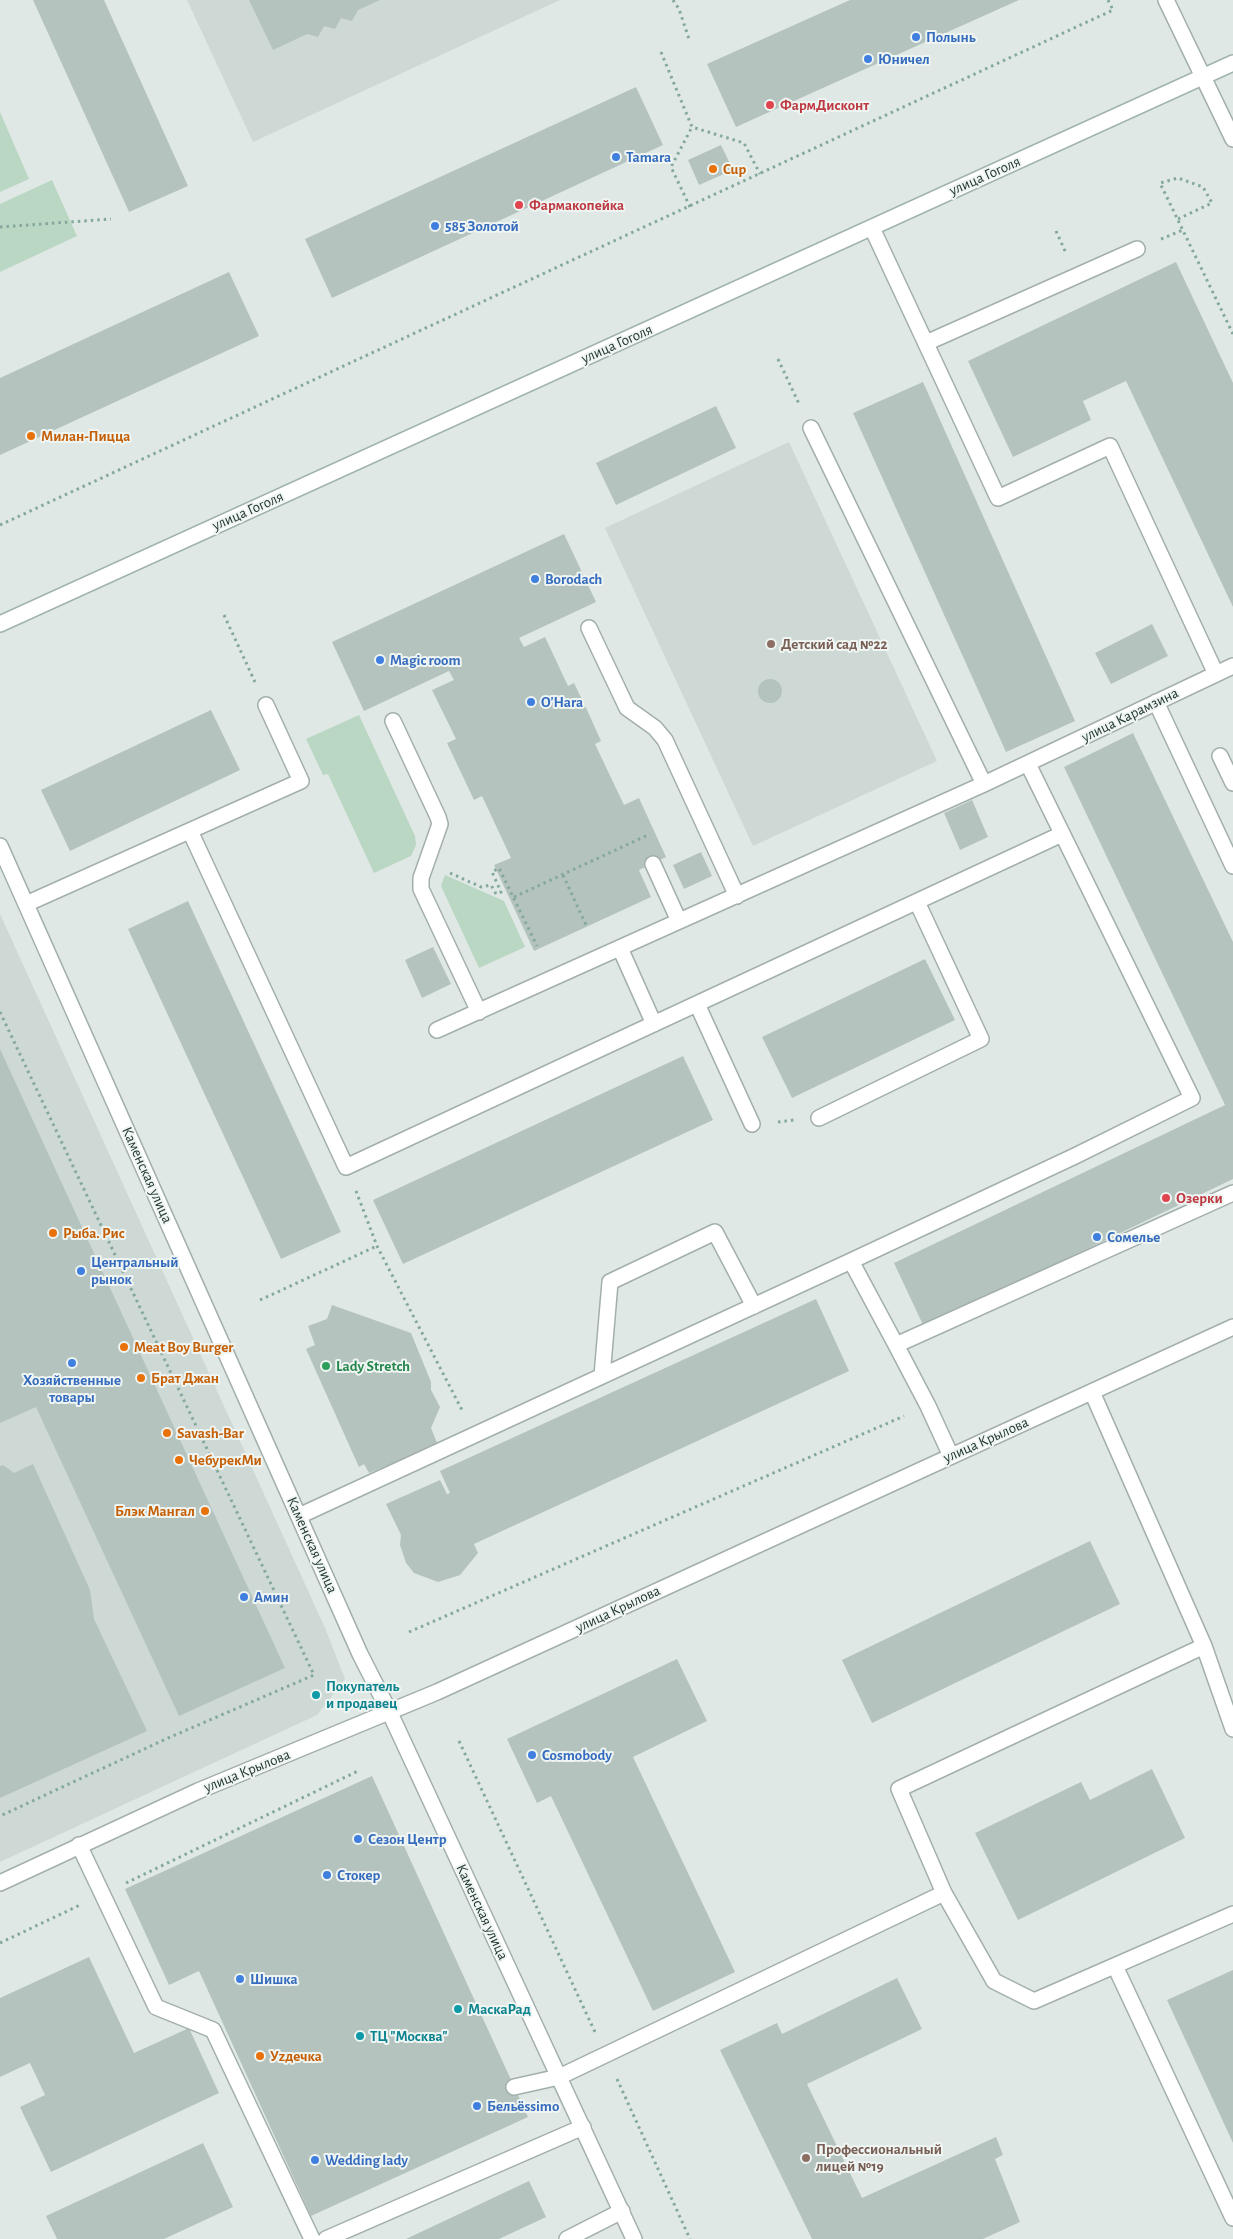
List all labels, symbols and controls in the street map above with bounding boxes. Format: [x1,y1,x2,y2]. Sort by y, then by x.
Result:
place label: Полынь [926,28,976,46]
marker: Полынь [910,31,922,43]
place label: Юничел [878,50,930,68]
marker: Юничел [862,53,874,65]
place label: ФармДисконт [780,96,869,114]
marker: ФармДисконт [764,99,776,111]
place label: Tamara [626,148,671,166]
marker: Tamara [610,151,622,163]
street label: улица Гоголя [947,152,1023,200]
place label: Cup [723,160,746,178]
marker: Cup [707,163,719,175]
place label: Фармакопейка [529,196,624,214]
marker: Фармакопейка [513,199,525,211]
place label: 585 Золотой [445,217,519,235]
marker: 585 Золотой [429,220,441,232]
street label: улица Гоголя [579,320,655,368]
place label: Милан-Пицца [41,427,130,445]
marker: Милан-Пицца [25,430,37,442]
street label: улица Гоголя [210,487,286,535]
place label: Borodach [545,570,602,588]
marker: Borodach [529,573,541,585]
place label: Детский сад №22 [781,635,888,653]
marker: Детский сад №22 [765,638,777,650]
place label: Magic room [390,651,461,669]
marker: Magic room [374,654,386,666]
street label: улица Карамзина [1079,684,1181,746]
place label: O'Hara [541,693,583,711]
marker: O'Hara [525,696,537,708]
street label: Каменская улица [118,1124,176,1226]
place label: Озерки [1176,1189,1223,1207]
marker: Озерки [1160,1192,1172,1204]
place label: Рыба. Рис [63,1224,125,1242]
marker: Рыба. Рис [47,1227,59,1239]
place label: Сомелье [1107,1228,1160,1246]
marker: Сомелье [1091,1231,1103,1243]
place label: Центральный рынок [91,1253,178,1288]
marker: Центральный рынок [75,1265,87,1277]
place label: Meat Boy Burger [134,1338,233,1356]
marker: Meat Boy Burger [118,1341,130,1353]
marker: Хозяйственные товары [66,1357,78,1369]
place label: Lady Stretch [336,1357,410,1375]
marker: Lady Stretch [320,1360,332,1372]
place label: Брат Джан [151,1369,219,1387]
place label: Хозяйственные товары [23,1371,121,1406]
marker: Брат Джан [135,1372,147,1384]
street label: улица Крылова [941,1413,1031,1467]
place label: Savash-Bar [177,1424,244,1442]
marker: Savash-Bar [161,1427,173,1439]
place label: ЧебурекМи [189,1451,262,1469]
marker: ЧебурекМи [173,1454,185,1466]
street label: Каменская улица [283,1494,341,1596]
place label: Блэк Мангал [115,1502,195,1520]
marker: Блэк Мангал [199,1505,211,1517]
street label: улица Крылова [573,1582,663,1636]
place label: Амин [254,1588,289,1606]
marker: Амин [238,1591,250,1603]
place label: Покупатель и продавец [326,1677,400,1712]
marker: Покупатель и продавец [310,1689,322,1701]
street label: улица Крылова [201,1746,293,1796]
place label: Cosmobody [542,1746,612,1764]
marker: Cosmobody [526,1749,538,1761]
place label: Сезон Центр [368,1830,446,1848]
marker: Сезон Центр [352,1833,364,1845]
street label: Каменская улица [452,1861,512,1963]
place label: Стокер [337,1866,380,1884]
marker: Стокер [321,1869,333,1881]
place label: Шишка [250,1970,298,1988]
marker: Шишка [234,1973,246,1985]
place label: МаскаРад [468,2000,531,2018]
marker: МаскаРад [452,2003,464,2015]
place label: ТЦ "Москва" [370,2027,448,2045]
marker: ТЦ "Москва" [354,2030,366,2042]
place label: Уzдечка [270,2047,322,2065]
marker: Уzдечка [254,2050,266,2062]
place label: Бельёssimo [487,2097,559,2115]
marker: Бельёssimo [471,2100,483,2112]
place label: Профессиональный лицей №19 [816,2140,942,2175]
place label: Wedding lady [325,2151,408,2169]
marker: Профессиональный лицей №19 [800,2152,812,2164]
marker: Wedding lady [309,2154,321,2166]

